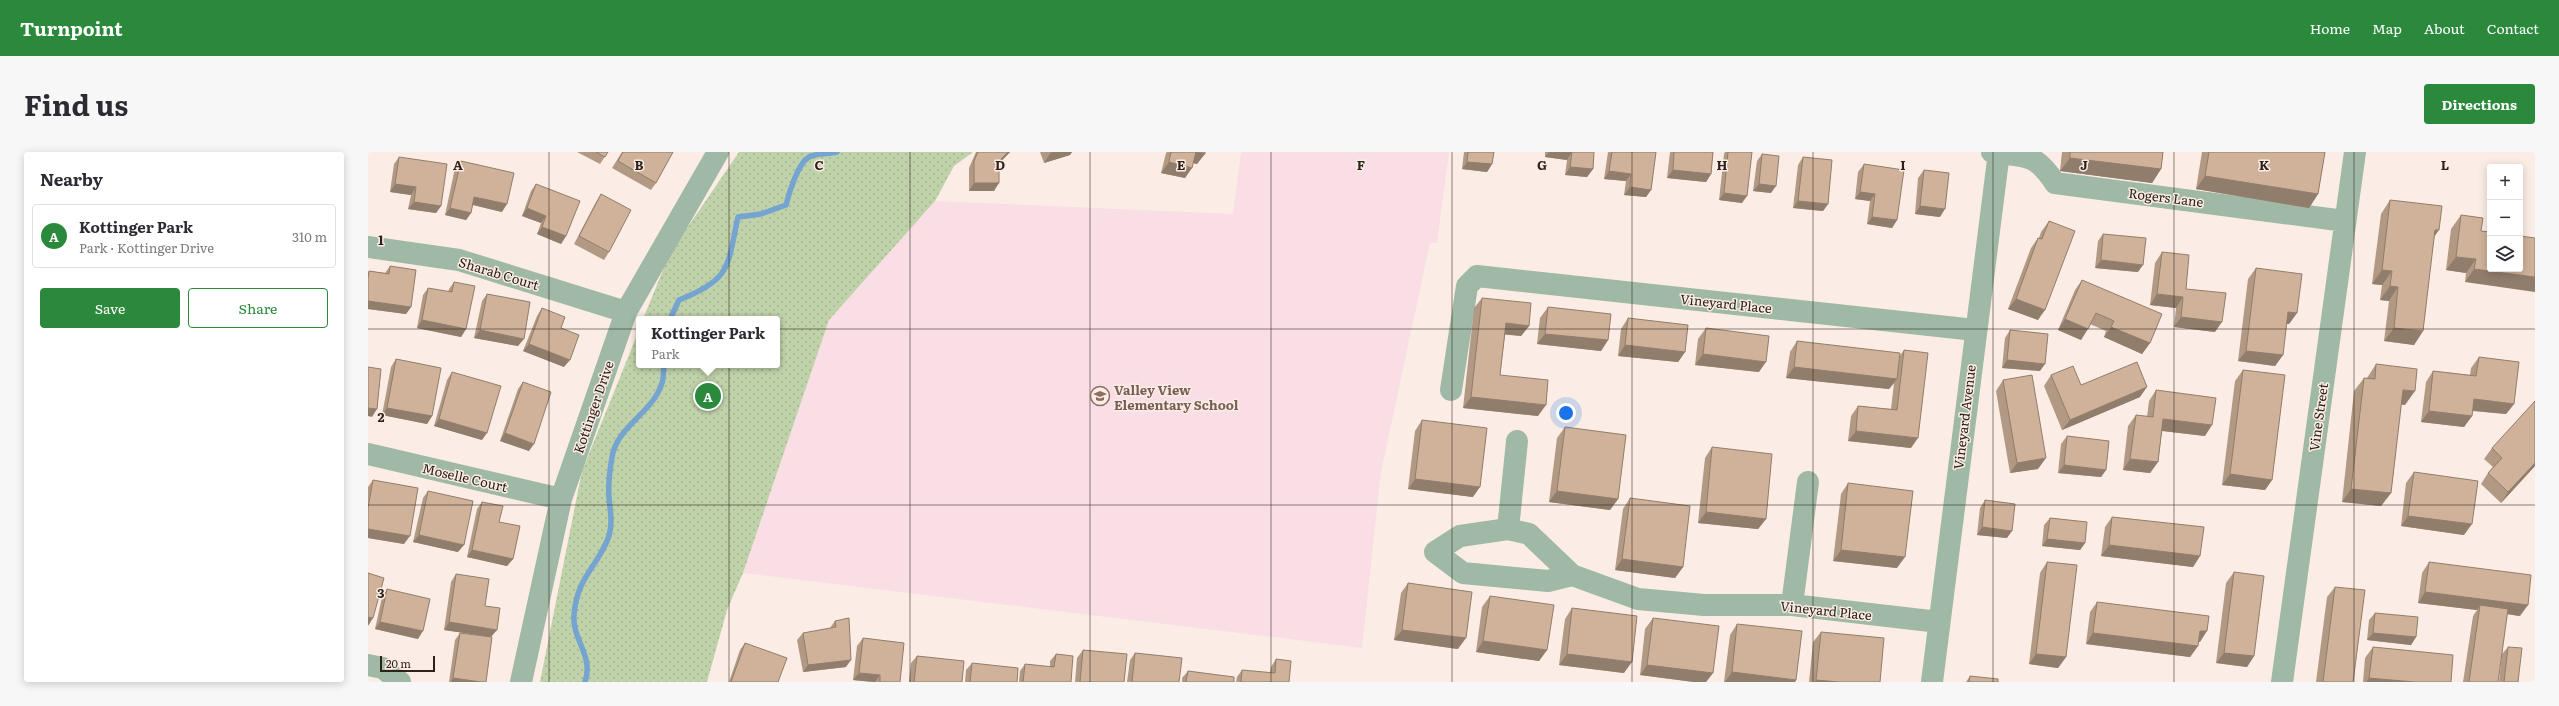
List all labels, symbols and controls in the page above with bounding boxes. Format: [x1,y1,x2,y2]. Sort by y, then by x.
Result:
text: Turnpoint [20,14,123,42]
text: Home [2310,18,2350,38]
text: Map [2372,18,2402,38]
text: About [2424,18,2465,38]
text: Contact [2487,18,2539,38]
text: Find us [24,83,128,125]
button: Directions [2424,84,2535,124]
text: A [453,155,463,174]
text: B [635,155,644,174]
text: C [814,155,824,174]
text: D [995,155,1005,174]
text: E [1177,155,1186,174]
text: F [1357,155,1365,174]
text: G [1537,155,1547,174]
text: H [1717,155,1728,174]
text: I [1900,155,1906,174]
text: J [2080,155,2088,174]
text: K [2259,155,2270,174]
text: L [2441,155,2449,174]
map controls [2487,164,2523,272]
button: + [2487,164,2523,200]
text: Nearby [40,166,103,191]
street label: Rogers Lane [2127,183,2205,211]
button: − [2487,200,2523,236]
text: Kottinger Park [79,215,193,238]
text: A [49,227,59,246]
text: 310 m [292,227,327,246]
text: 1 [378,230,384,249]
button: layers [2487,236,2523,272]
text: Park · Kottinger Drive [79,238,214,257]
street label: Sharab Court [457,252,542,294]
button: Save [40,288,180,328]
button: Share [188,288,328,328]
street label: Vineyard Place [1679,289,1773,317]
popup [636,316,780,368]
text: Kottinger Park [651,321,765,344]
text: Park [651,344,679,363]
street label: Kottinger Drive [568,358,618,456]
street label: Vineyard Avenue [1948,363,1980,470]
place label: Valley View Elementary School [1114,380,1239,414]
pin: A [695,381,721,411]
street label: Vine Street [2304,381,2332,452]
school or university icon: Valley View Elementary School [1089,385,1111,407]
your location [1556,403,1576,423]
text: 2 [378,407,385,426]
street label: Moselle Court [421,458,510,496]
text: 3 [377,583,385,602]
street label: Vineyard Place [1779,596,1873,624]
scale bar [380,654,435,673]
text: 20 m [386,655,411,671]

